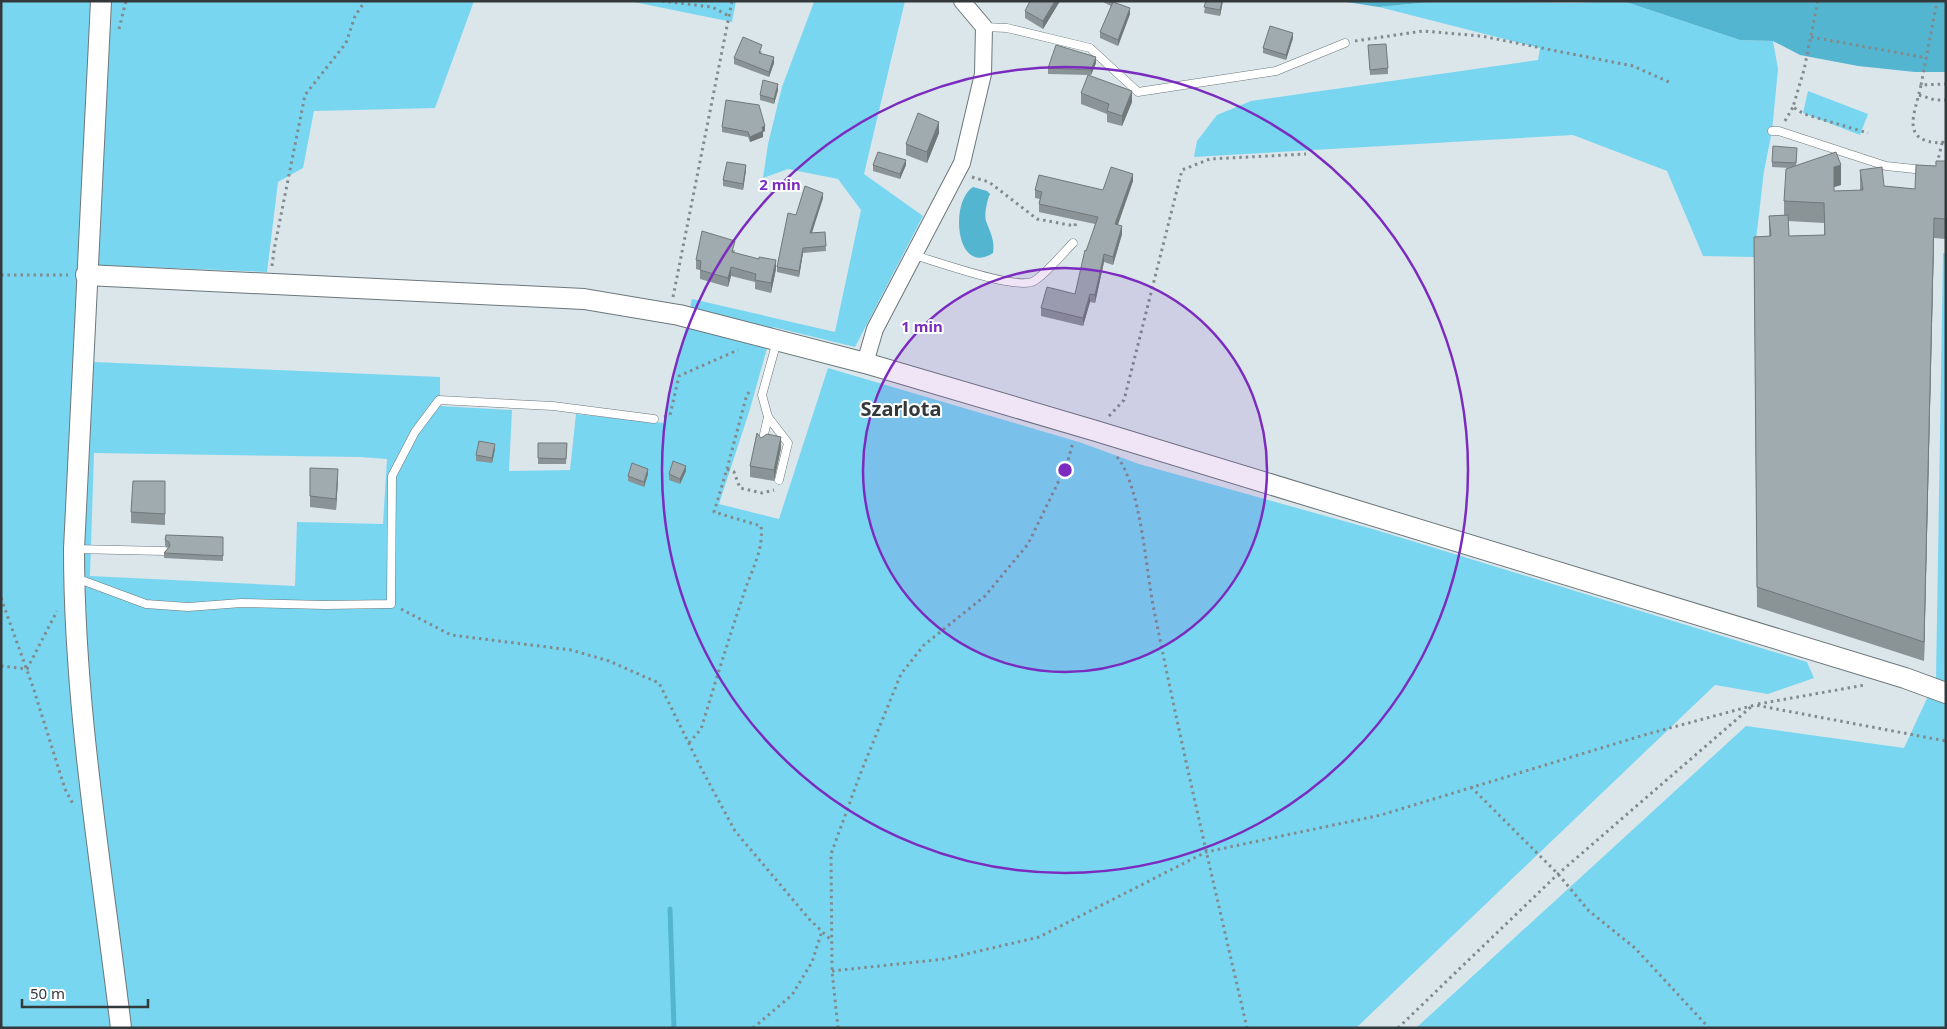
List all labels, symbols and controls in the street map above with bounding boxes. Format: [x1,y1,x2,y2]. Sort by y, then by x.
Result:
text: 2 min [759,174,801,194]
text: 1 min [901,316,943,336]
district label: Szarlota [861,395,941,422]
centre of rings [1056,461,1074,479]
scale bar [22,976,149,1008]
text: 50 m [30,983,65,1003]

